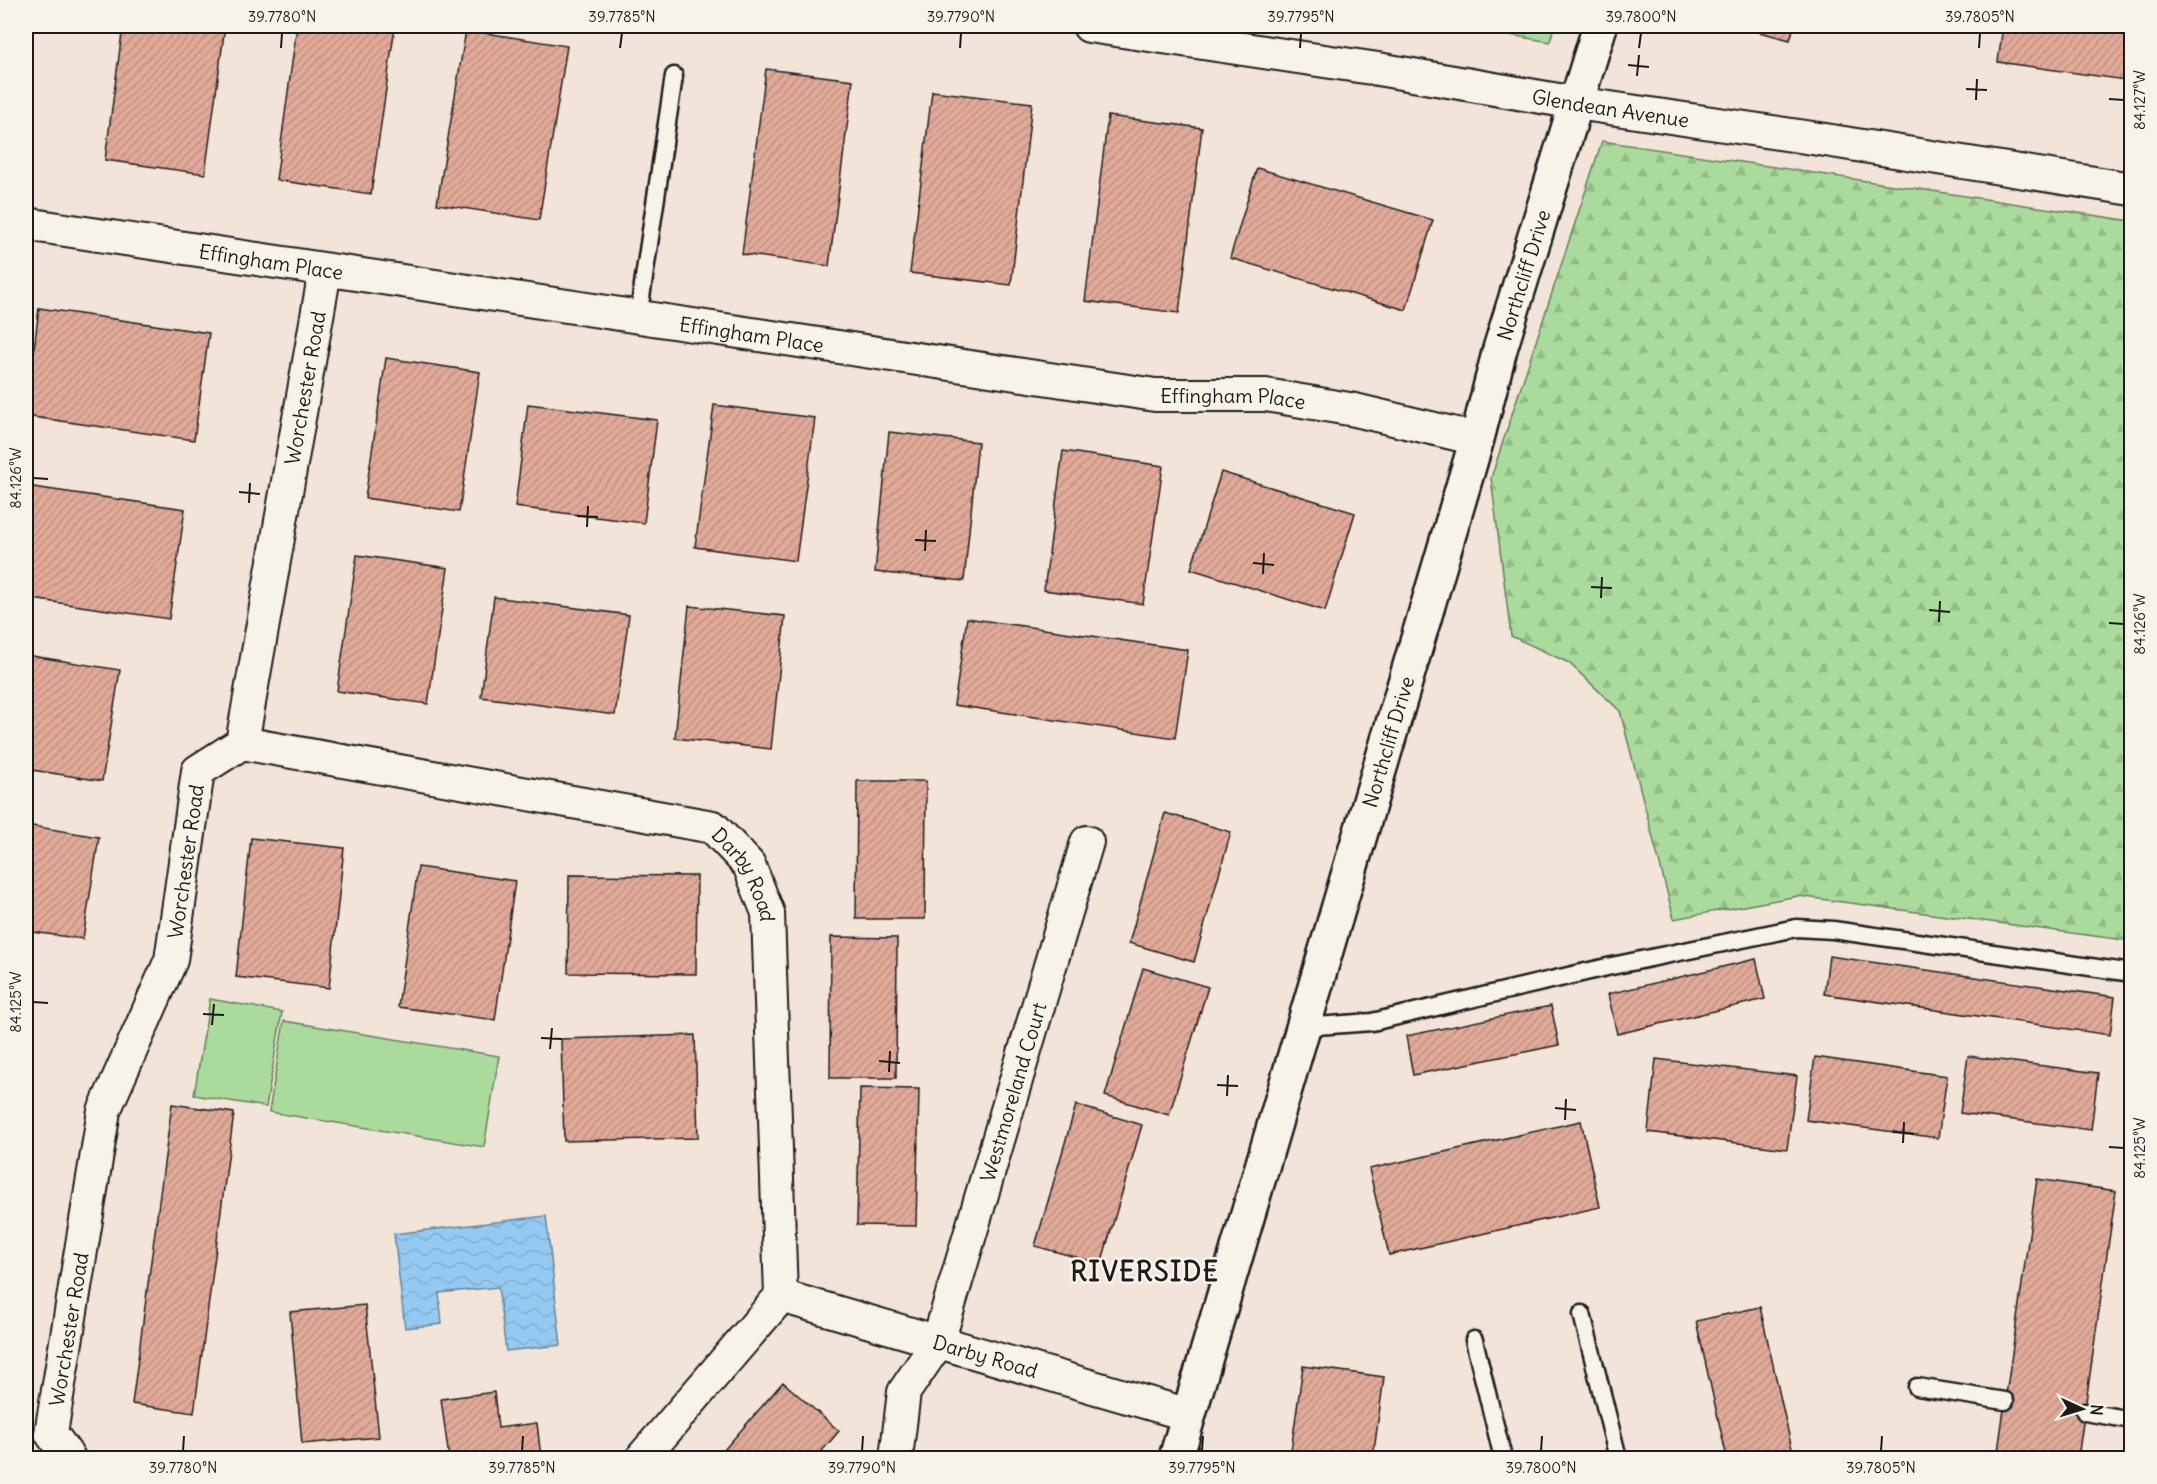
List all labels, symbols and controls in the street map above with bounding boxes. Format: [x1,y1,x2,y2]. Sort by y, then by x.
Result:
text: 39.7780°N [248,7,316,26]
text: 39.7785°N [588,7,656,26]
text: 39.7790°N [927,7,995,26]
text: 39.7795°N [1267,7,1335,26]
text: 39.7800°N [1605,7,1677,26]
text: 39.7805°N [1945,7,2015,26]
text: 84.127°W [2130,70,2149,130]
street label: Glendean Avenue [1530,83,1691,132]
street label: Northcliff Drive [1491,206,1555,343]
street label: Effingham Place [197,238,345,284]
street label: Worchester Road [279,309,330,467]
street label: Effingham Place [678,311,826,357]
street label: Effingham Place [1160,383,1307,414]
text: 84.126°W [6,447,25,509]
text: 84.126°W [2130,593,2149,655]
street label: Northcliff Drive [1356,673,1419,810]
street label: Worchester Road [162,782,208,940]
street label: Darby Road [707,822,781,922]
text: 84.125°W [6,971,25,1033]
street label: Westmoreland Court [974,999,1051,1185]
text: 84.125°W [2130,1117,2149,1179]
street label: Worchester Road [43,1250,93,1408]
district label: RIVERSIDE [1071,1255,1219,1288]
street label: Darby Road [930,1329,1041,1383]
north arrow [2052,1379,2112,1439]
text: N [2087,1404,2107,1416]
text: 39.7780°N [149,1458,217,1477]
text: 39.7785°N [488,1458,556,1477]
text: 39.7790°N [828,1458,896,1477]
text: 39.7795°N [1168,1458,1236,1477]
text: 39.7800°N [1505,1458,1577,1477]
text: 39.7805°N [1846,1458,1916,1477]

